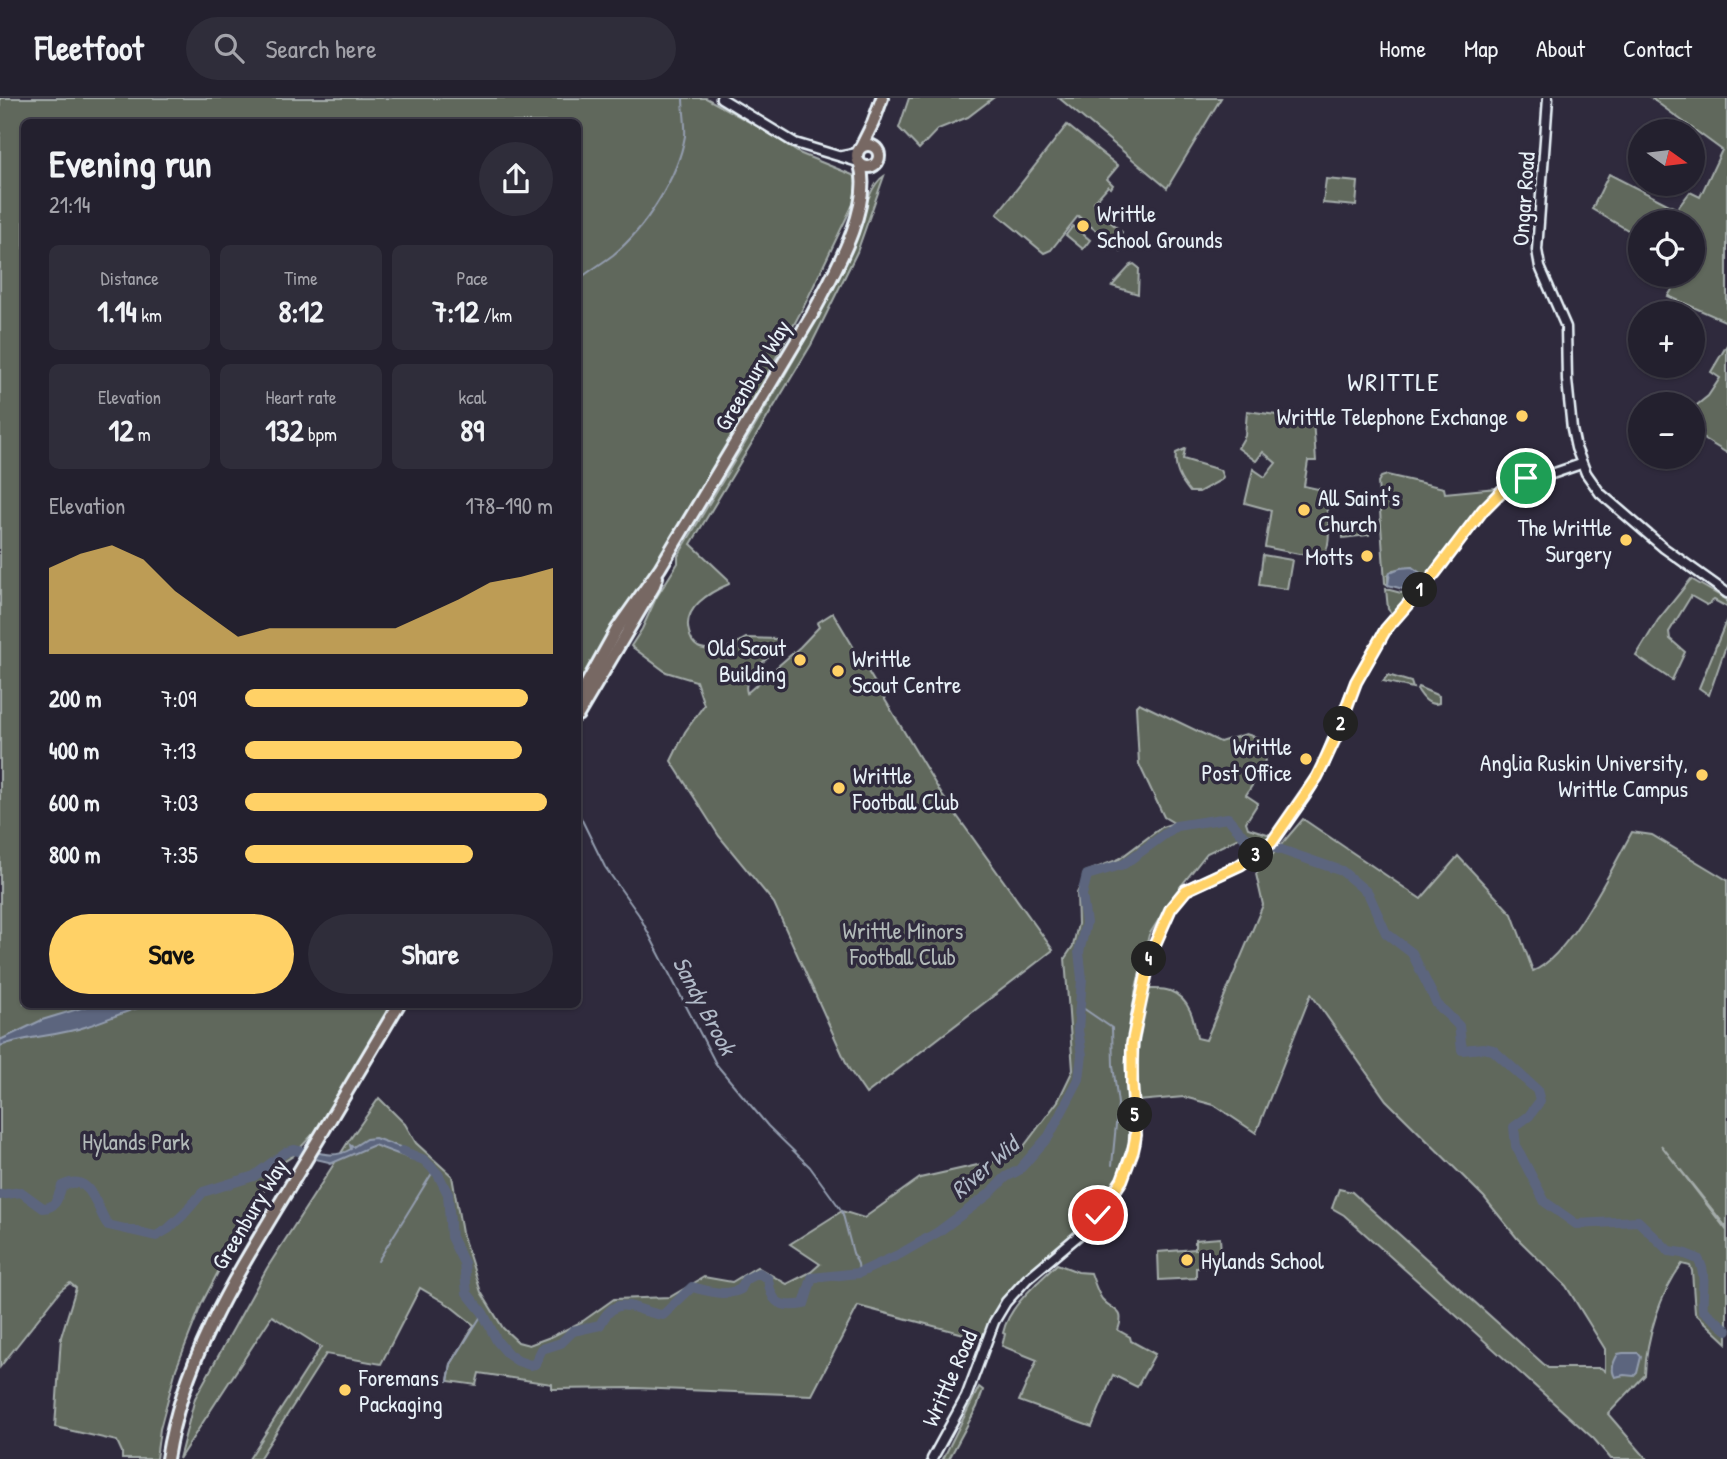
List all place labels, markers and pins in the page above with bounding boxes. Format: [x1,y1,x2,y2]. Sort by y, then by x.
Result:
place label: Writtle School Grounds [1097,198,1223,255]
marker: Writtle School Grounds [1075,218,1091,234]
place label: Writtle Telephone Exchange [1277,401,1508,432]
marker: Writtle Telephone Exchange [1514,408,1530,424]
pin [1496,448,1556,508]
place label: All Saint's Church [1318,482,1400,539]
marker: All Saint's Church [1296,502,1312,518]
place label: The Writtle Surgery [1518,512,1612,569]
marker: The Writtle Surgery [1618,532,1634,548]
place label: Motts [1305,541,1353,572]
marker: Motts [1359,548,1375,564]
pin: 1 [1402,573,1438,608]
place label: Old Scout Building [707,632,787,689]
place label: Writtle Scout Centre [852,643,961,700]
marker: Old Scout Building [792,652,808,668]
marker: Writtle Scout Centre [830,663,846,679]
pin: 2 [1324,706,1358,742]
place label: Writtle Post Office [1202,731,1292,788]
place label: Anglia Ruskin University, Writtle Campus [1480,747,1688,804]
marker: Writtle Post Office [1298,751,1314,767]
place label: Writtle Football Club [852,760,959,817]
marker: Anglia Ruskin University, Writtle Campus [1694,767,1710,783]
marker: Writtle Football Club [831,780,847,796]
pin: 3 [1238,838,1274,872]
pin: 4 [1132,942,1166,976]
pin: 5 [1118,1098,1152,1132]
pin [1068,1185,1128,1245]
place label: Hylands School [1201,1245,1325,1276]
marker: Hylands School [1179,1252,1195,1268]
place label: Foremans Packaging [358,1362,443,1419]
marker: Foremans Packaging [337,1382,353,1398]

